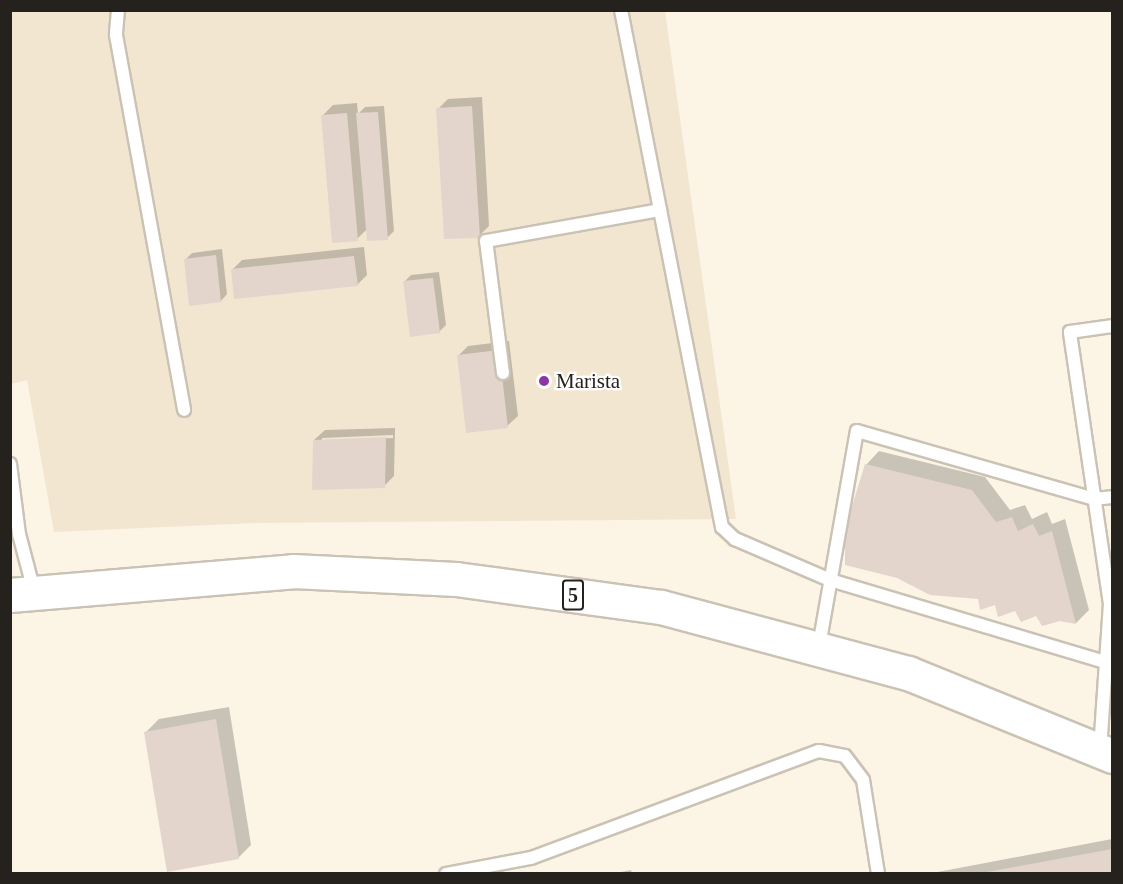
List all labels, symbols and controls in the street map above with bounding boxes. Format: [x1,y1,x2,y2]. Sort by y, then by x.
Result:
place label: Marista [556,368,620,394]
marker: Marista [537,374,551,388]
road number: 5 [561,578,585,612]

